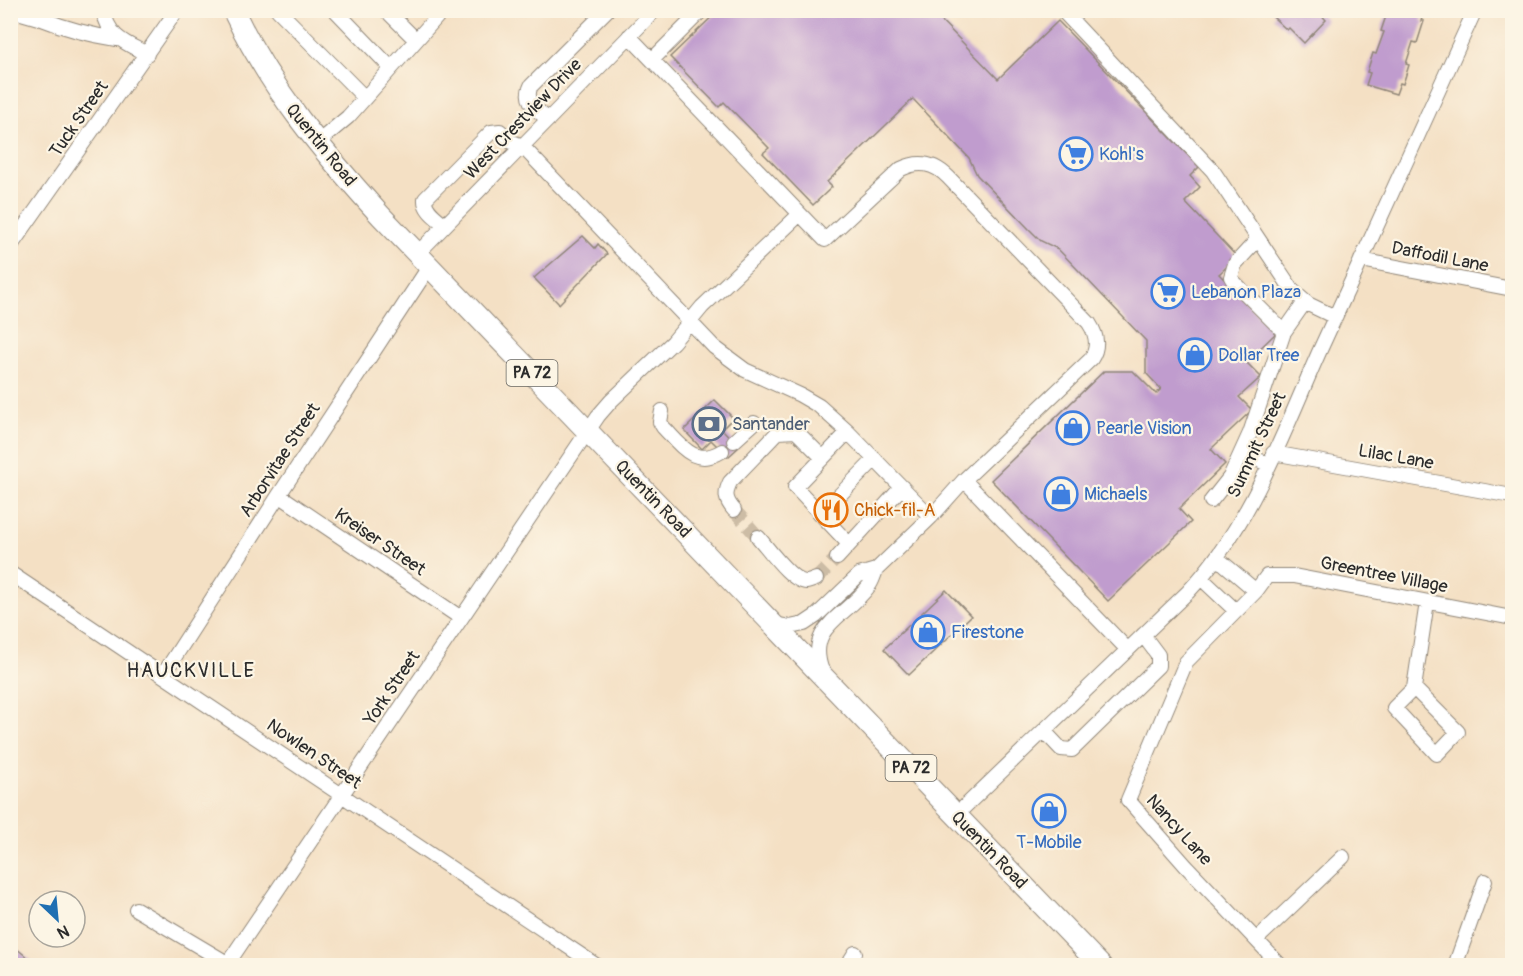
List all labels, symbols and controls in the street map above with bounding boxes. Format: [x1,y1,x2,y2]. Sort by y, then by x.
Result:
street label: West Crestview Drive [459,54,587,184]
street label: Tuck Street [44,76,114,162]
street label: Quentin Road [281,99,361,191]
supermarket icon: Kohl's [1058,136,1094,172]
place label: Kohl's [1099,143,1144,166]
street label: Daffodil Lane [1390,236,1491,278]
supermarket icon: Lebanon Plaza [1150,274,1186,310]
place label: Lebanon Plaza [1191,281,1301,304]
shop icon: Dollar Tree [1177,337,1213,373]
place label: Dollar Tree [1218,344,1300,367]
road number: PA 72 [506,360,558,386]
street label: Summit Street [1222,388,1292,502]
street label: Arborvitae Street [235,398,326,521]
bank icon: Santander [691,406,727,442]
shop icon: Pearle Vision [1055,410,1091,446]
place label: Santander [732,413,810,436]
place label: Pearle Vision [1096,417,1192,440]
street label: Lilac Lane [1357,439,1436,475]
street label: Quentin Road [610,455,696,543]
shop icon: Michaels [1043,476,1079,512]
place label: Michaels [1084,483,1147,506]
restaurant icon: Chick-fil-A [813,492,849,528]
place label: Chick-fil-A [854,499,936,522]
street label: Kreiser Street [330,503,431,581]
street label: Greentree Village [1318,551,1450,599]
shop icon: Firestone [910,614,946,650]
place label: Firestone [951,621,1024,644]
street label: York Street [358,646,426,731]
district label: HAUCKVILLE [127,658,255,683]
street label: Nowlen Street [262,714,366,795]
road number: PA 72 [886,755,936,781]
street label: Nancy Lane [1141,790,1217,870]
shop icon: T-Mobile [1031,793,1067,829]
street label: Quentin Road [946,806,1032,894]
place label: T-Mobile [1016,831,1082,854]
north arrow [27,889,87,949]
text: N [54,920,72,943]

